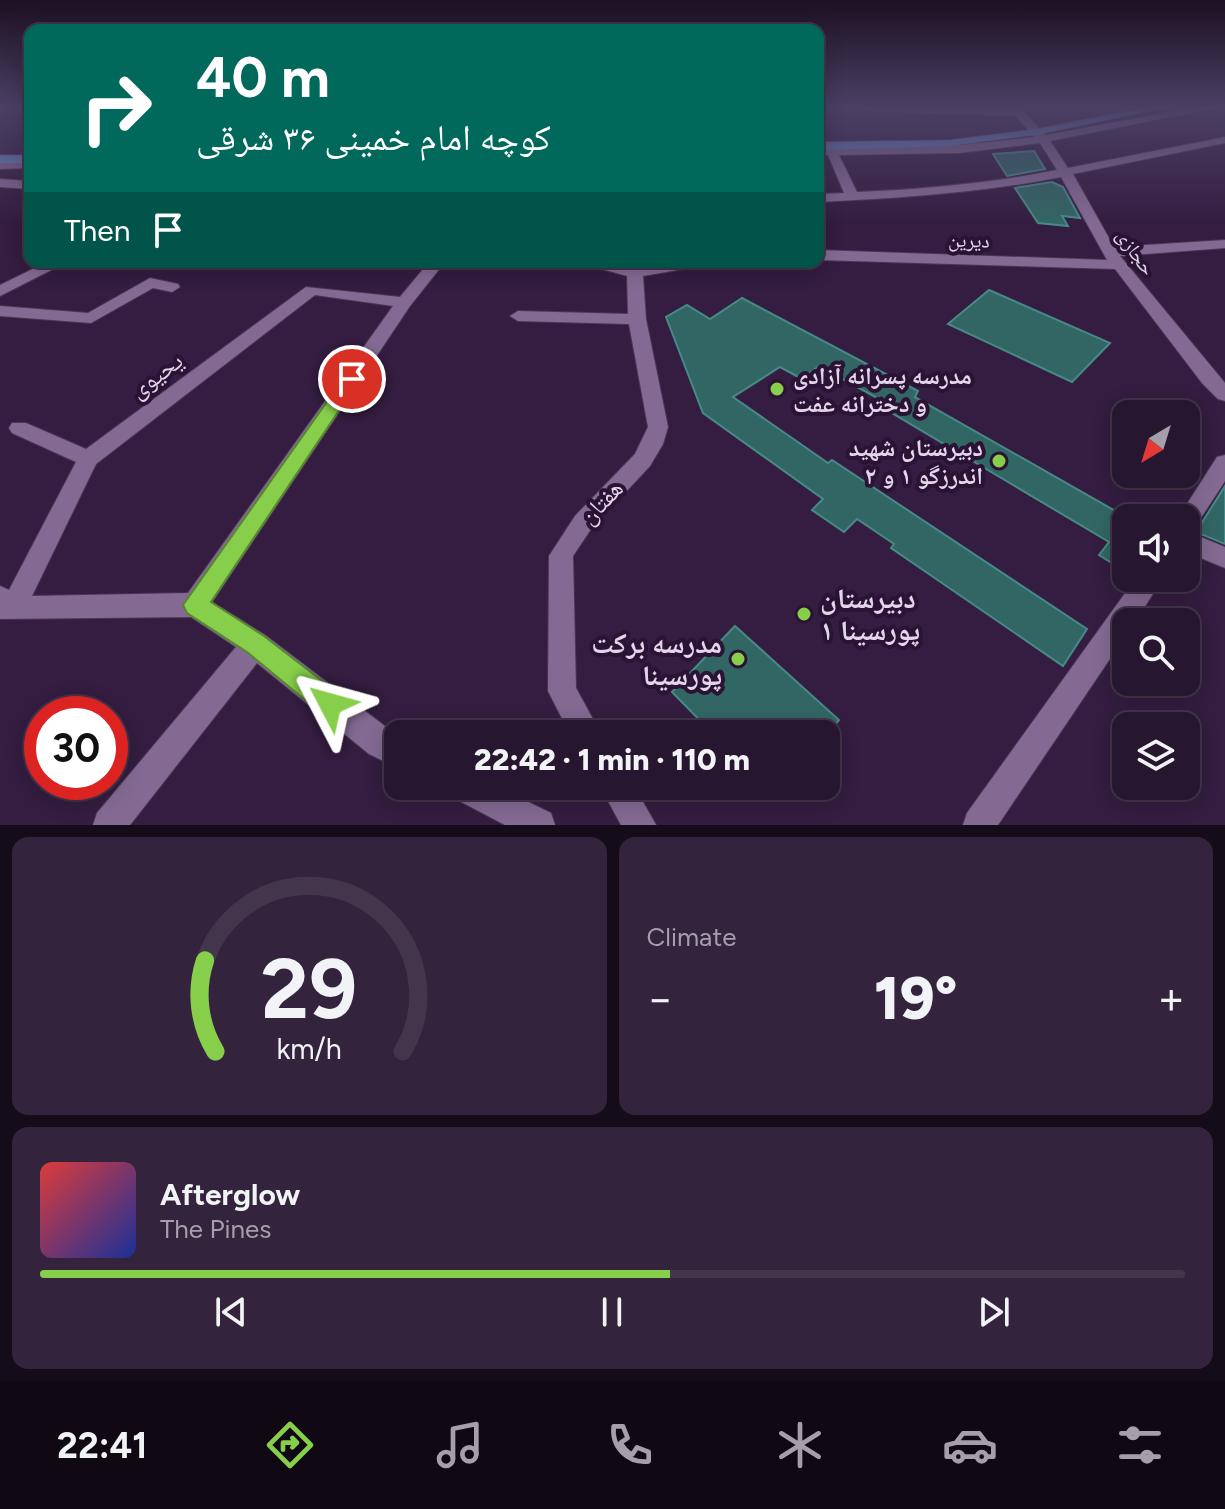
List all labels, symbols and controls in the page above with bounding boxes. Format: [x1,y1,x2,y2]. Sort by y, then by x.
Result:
text: 40 m [196,44,330,111]
icon: right [64,56,168,160]
text: کوچه امام خمینی ۳۶ شرقی [196,116,551,159]
icon: arrive [146,208,190,252]
text: Then [64,212,130,249]
street label: حجازی [1111,224,1161,280]
street label: دیرین [948,227,990,253]
pin [318,345,386,413]
street label: یحیوی [124,346,188,404]
icon: arrive [330,357,374,401]
place label: مدرسه پسرانه آزادی و دخترانه عفت [793,361,972,418]
marker: مدرسه پسرانه آزادی و دخترانه عفت [768,380,786,398]
north arrow [1112,400,1200,488]
map controls [1112,400,1200,800]
place label: دبیرستان شهید اندرزگو ۱ و ۲ [849,433,983,490]
marker: دبیرستان شهید اندرزگو ۱ و ۲ [990,452,1008,470]
street label: هفتان [573,474,629,530]
button: sound [1112,504,1200,592]
place label: دبیرستان پورسینا ۱ [820,581,920,647]
marker: دبیرستان پورسینا ۱ [795,605,813,623]
button: search [1112,608,1200,696]
place label: مدرسه برکت پورسینا [591,626,722,692]
marker: مدرسه برکت پورسینا [729,650,747,668]
position arrow [288,662,372,746]
speed limit sign: 30 [24,696,128,800]
button: layers [1112,712,1200,800]
text: 22:42 · 1 min · 110 m [474,741,750,778]
text: Climate [647,921,736,953]
text: 29 [261,939,357,1039]
text: 19° [874,962,958,1034]
text: − [647,972,674,1025]
text: + [1158,972,1185,1025]
text: km/h [277,1032,342,1066]
text: Afterglow [160,1176,300,1213]
text: The Pines [160,1213,271,1245]
icon: previous [209,1290,253,1334]
icon: pause [590,1290,634,1334]
icon: next [972,1290,1016,1334]
icon: directions [262,1417,318,1473]
icon: music [432,1417,488,1473]
icon: phone [602,1417,658,1473]
icon: climate [772,1417,828,1473]
icon: car [942,1417,998,1473]
icon: filters [1112,1417,1168,1473]
text: 22:41 [57,1424,148,1467]

